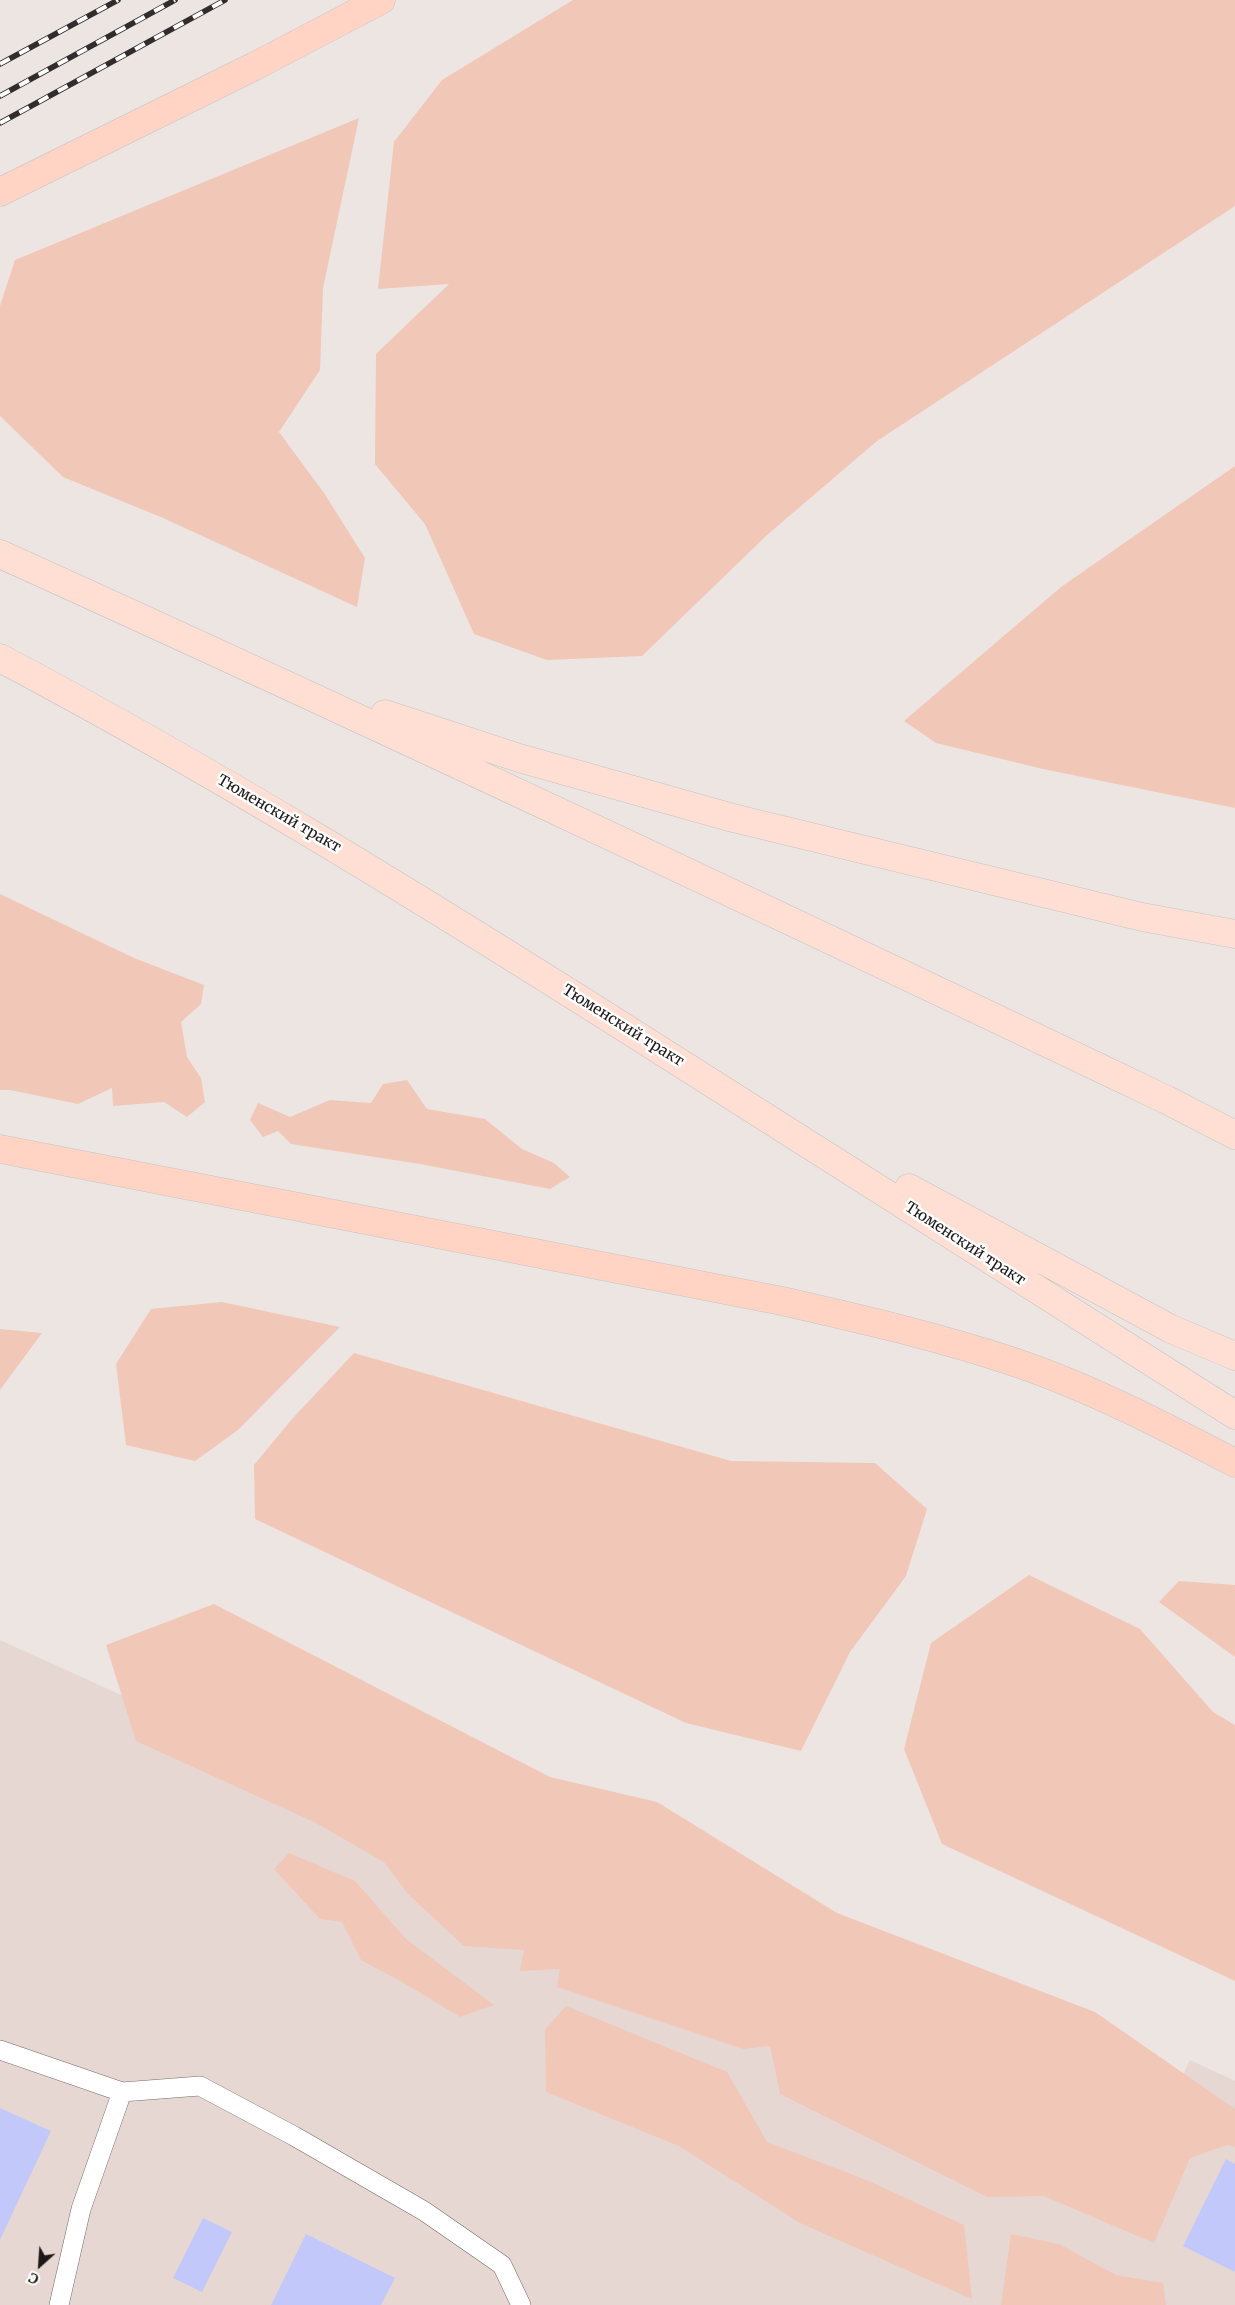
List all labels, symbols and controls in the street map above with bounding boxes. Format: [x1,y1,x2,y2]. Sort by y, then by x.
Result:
street label: Тюменский тракт [214,771,344,857]
street label: Тюменский тракт [559,981,687,1071]
street label: Тюменский тракт [901,1198,1029,1290]
north arrow [15,2240,65,2290]
text: С [25,2268,42,2289]

